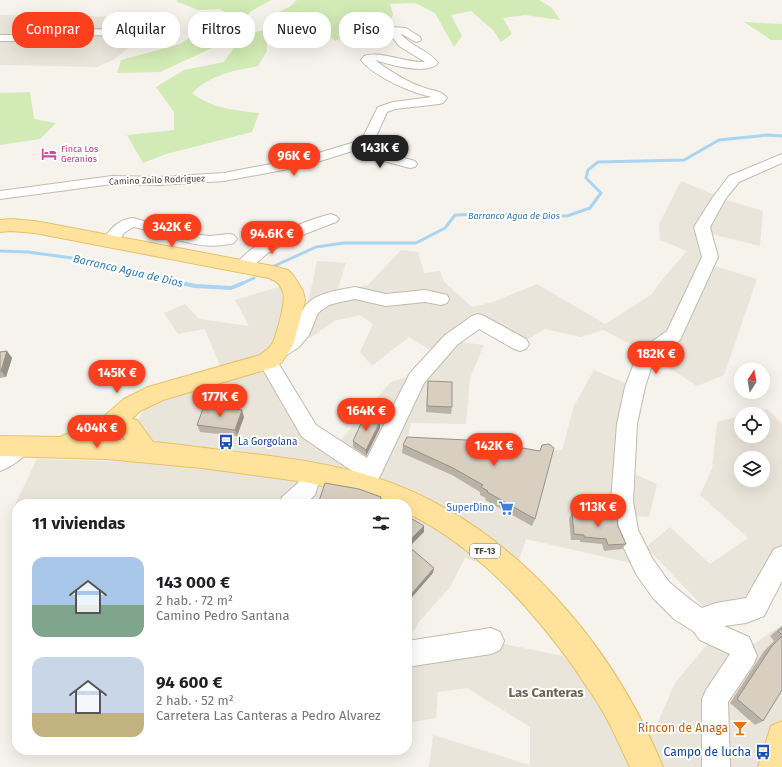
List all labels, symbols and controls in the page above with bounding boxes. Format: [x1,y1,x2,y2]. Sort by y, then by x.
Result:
chip: Comprar [12,12,94,48]
chip: Alquilar [102,12,180,48]
chip: Filtros [188,12,255,48]
chip: Nuevo [263,12,331,48]
chip: Piso [339,12,394,48]
pin: 143K € [347,135,413,169]
text: 143K € [361,140,399,155]
pin: 96K € [266,143,322,177]
place label: Finca Los Geranios [61,144,98,164]
hotel icon: Finca Los Geranios [40,145,58,163]
text: 96K € [277,148,311,163]
street label: Camino Zoilo Rodríguez [109,173,205,187]
water label: Barranco Agua de Dios [468,211,560,221]
pin: 342K € [139,214,205,248]
text: 342K € [152,219,192,234]
pin: 94.6K € [235,221,309,255]
text: 94.6K € [250,226,294,241]
water label: Barranco Agua de Dios [72,252,184,290]
pin: 182K € [623,341,689,375]
text: 182K € [636,346,676,361]
pin: 145K € [84,360,150,394]
north arrow [734,363,770,399]
map controls [734,363,770,487]
text: 145K € [97,365,137,380]
pin: 177K € [187,384,253,418]
text: 177K € [201,389,239,404]
pin: 164K € [333,398,399,432]
text: 164K € [346,403,386,418]
button: locate [734,407,770,443]
pin: 404K € [64,415,130,449]
text: 404K € [76,420,118,435]
bus stop icon: La Gorgolana [217,433,235,451]
pin: 142K € [461,433,527,467]
place label: La Gorgolana [238,436,297,448]
text: 142K € [475,438,513,453]
button: layers [734,451,770,487]
pin: 113K € [565,494,631,528]
supermarket icon: SuperDino [497,499,515,517]
text: 113K € [579,499,617,514]
place label: SuperDino [447,502,494,514]
icon: filters [370,512,392,534]
text: 11 viviendas [32,513,125,534]
road number: TF-13 [470,544,500,558]
text: 143 000 € [156,572,230,593]
icon: home [64,573,112,621]
text: 2 hab. · 72 m² [156,593,233,608]
text: Camino Pedro Santana [156,608,290,623]
text: 94 600 € [156,672,223,693]
icon: home [64,673,112,721]
district label: Las Canteras [509,685,584,700]
text: 2 hab. · 52 m² [156,693,234,708]
text: Carretera Las Canteras a Pedro Alvarez [156,708,381,723]
bar icon: Rincon de Anaga [731,719,749,737]
place label: Rincon de Anaga [638,721,728,735]
bus stop icon: Campo de lucha [754,743,772,761]
place label: Campo de lucha [664,745,751,759]

